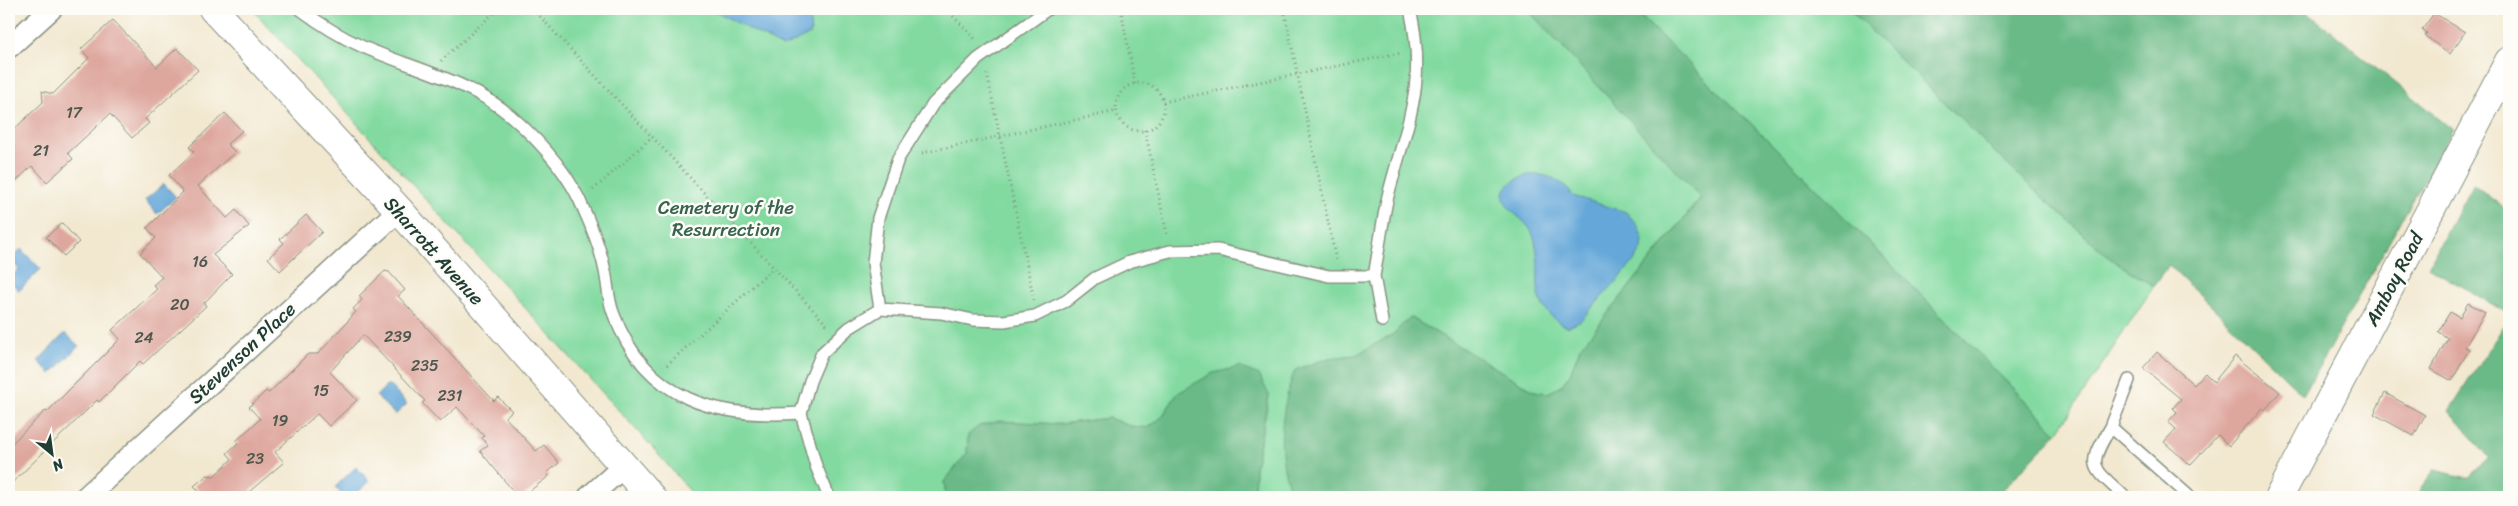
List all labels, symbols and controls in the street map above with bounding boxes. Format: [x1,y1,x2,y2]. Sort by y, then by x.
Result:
house number: 17 [66,98,83,127]
house number: 21 [33,136,49,165]
street label: Sharrott Avenue [376,189,493,313]
park label: Cemetery of the Resurrection [658,191,794,246]
street label: Amboy Road [2355,224,2434,333]
house number: 16 [192,247,208,276]
house number: 20 [170,290,190,319]
street label: Stevenson Place [180,294,304,412]
house number: 239 [384,322,412,351]
house number: 24 [134,323,154,352]
house number: 235 [411,351,439,380]
house number: 15 [313,376,330,405]
house number: 231 [438,381,463,410]
house number: 19 [272,406,289,435]
north arrow [28,428,78,478]
house number: 23 [246,444,264,473]
text: N [47,451,69,478]

